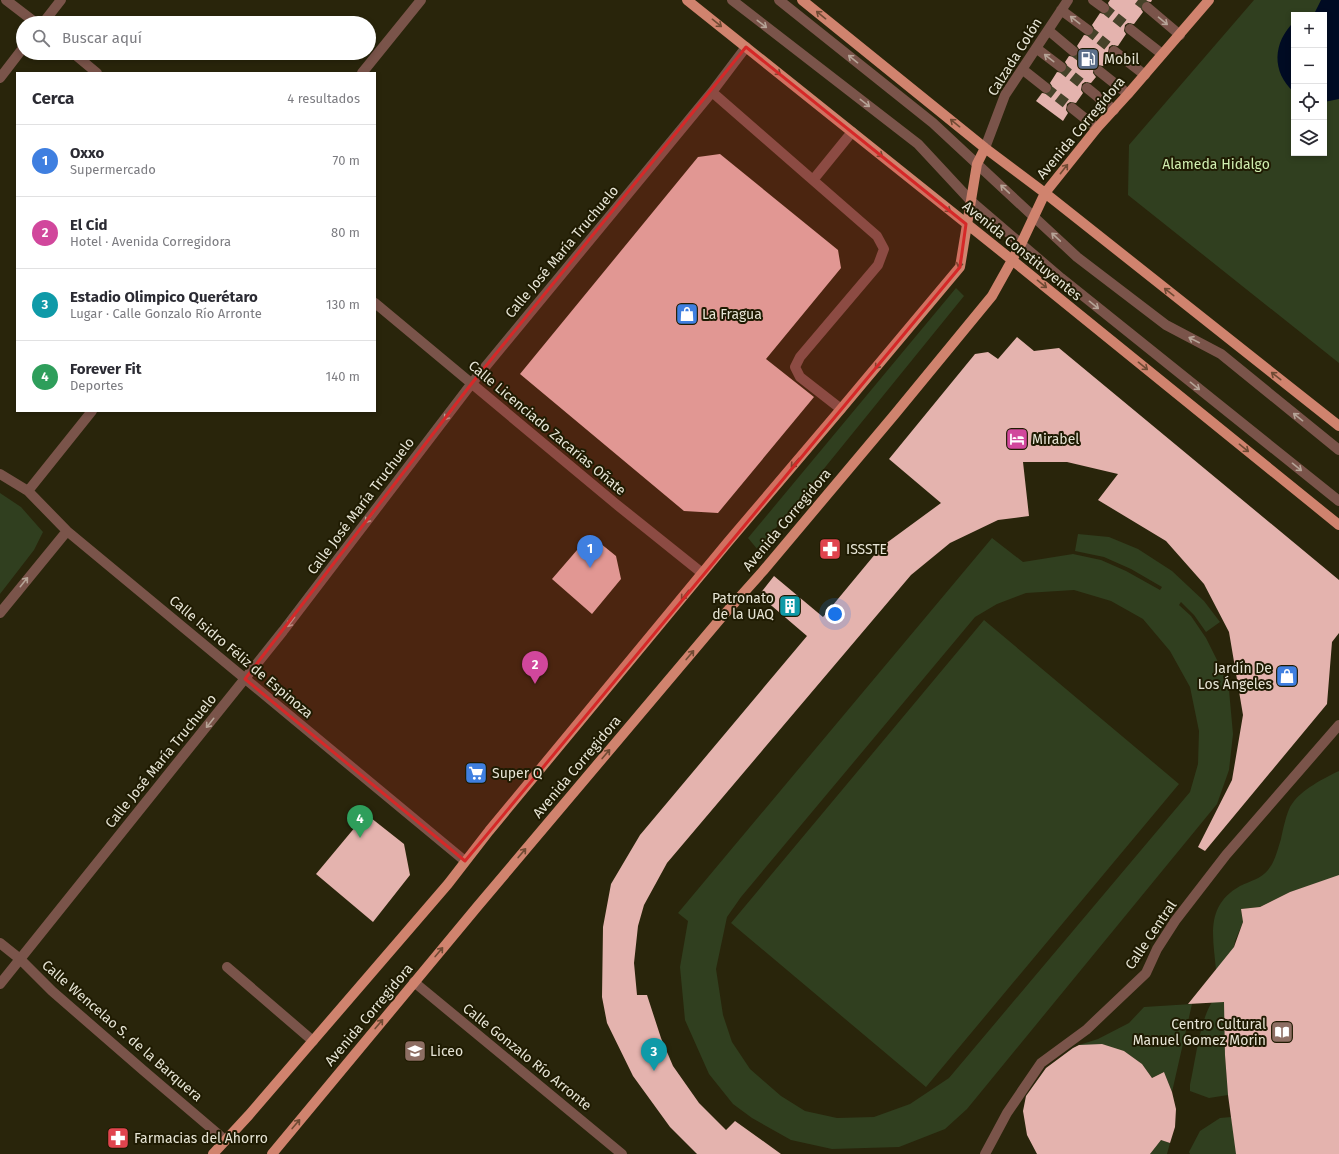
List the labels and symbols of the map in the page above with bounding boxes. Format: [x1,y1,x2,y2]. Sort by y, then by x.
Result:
one-way arrow [816,11,826,20]
street label: Calzada Colón [984,15,1046,99]
one-way arrow [1069,16,1080,24]
one-way arrow [1158,17,1169,26]
one-way arrow [711,19,722,28]
one-way arrow [757,19,768,28]
fuel station icon: Mobil [1075,46,1101,72]
place label: Mobil [1104,51,1139,68]
one-way arrow [1043,53,1054,62]
one-way arrow [848,55,859,64]
one-way arrow [771,67,782,76]
street label: Avenida Corregidora [1033,73,1129,183]
one-way arrow [860,99,871,107]
one-way arrow [949,119,960,128]
one-way arrow [872,148,883,157]
park label: Alameda Hidalgo [1162,156,1270,173]
one-way arrow [1059,164,1068,175]
street label: Calle José María Truchuelo [502,182,622,322]
one-way arrow [1000,185,1010,194]
street label: Avenida Constituyentes [959,198,1085,305]
one-way arrow [941,203,952,212]
one-way arrow [1051,233,1062,242]
one-way arrow [955,256,963,269]
one-way arrow [1037,280,1047,289]
one-way arrow [1164,287,1175,296]
one-way arrow [1088,300,1099,309]
shop icon: La Fragua [674,301,700,327]
place label: La Fragua [702,306,762,323]
one-way arrow [1188,336,1200,343]
street label: Calle Licenciado Zacarías Oñate [465,357,629,499]
one-way arrow [874,358,883,369]
one-way arrow [1138,361,1148,370]
one-way arrow [1270,371,1281,380]
one-way arrow [1190,382,1201,390]
one-way arrow [444,409,452,420]
one-way arrow [1292,412,1303,421]
hotel icon: Mirabel [1004,426,1030,452]
place label: Mirabel [1032,431,1079,448]
street label: Calle José María Truchuelo [304,434,418,578]
one-way arrow [1239,443,1249,452]
one-way arrow [790,457,799,468]
one-way arrow [1291,463,1302,472]
street label: Avenida Corregidora [739,465,835,575]
one-way arrow [365,512,374,523]
pin: 1 [577,535,603,568]
pharmacy icon: ISSSTE [817,536,843,562]
place label: ISSSTE [846,541,887,558]
one-way arrow [20,577,29,588]
one-way arrow [681,590,690,600]
place label: Patronato de la UAQ [712,590,774,623]
street label: Calle Isidro Féliz de Espinoza [166,592,316,722]
building icon: Patronato de la UAQ [777,593,803,619]
your location [825,604,845,624]
one-way arrow [286,616,295,627]
one-way arrow [686,649,695,660]
pin: 2 [522,651,548,684]
place label: Jardín De Los Ángeles [1198,660,1272,693]
shop icon: Jardín De Los Ángeles [1274,663,1300,689]
street label: Calle José María Truchuelo [102,691,220,831]
street label: Avenida Corregidora [529,712,625,822]
one-way arrow [205,718,214,729]
one-way arrow [602,748,611,759]
supermarket icon: Super Q [463,760,489,786]
place label: Super Q [492,765,543,782]
pin: 4 [347,805,373,838]
one-way arrow [518,848,527,858]
street label: Calle Central [1122,897,1180,973]
one-way arrow [434,947,443,958]
street label: Calle Wencelao S. de la Barquera [38,957,206,1105]
street label: Avenida Corregidora [321,960,417,1070]
street label: Calle Gonzalo Río Arronte [459,1000,595,1114]
place label: Centro Cultural Manuel Gomez Morin [1133,1016,1266,1049]
one-way arrow [375,1018,384,1029]
library icon: Centro Cultural Manuel Gomez Morin [1269,1019,1295,1045]
school or university icon: Liceo [402,1038,428,1064]
pin: 3 [641,1038,667,1071]
place label: Liceo [430,1043,463,1060]
one-way arrow [292,1119,301,1129]
pharmacy icon: Farmacias del Ahorro [105,1125,131,1151]
place label: Farmacias del Ahorro [134,1130,268,1147]

